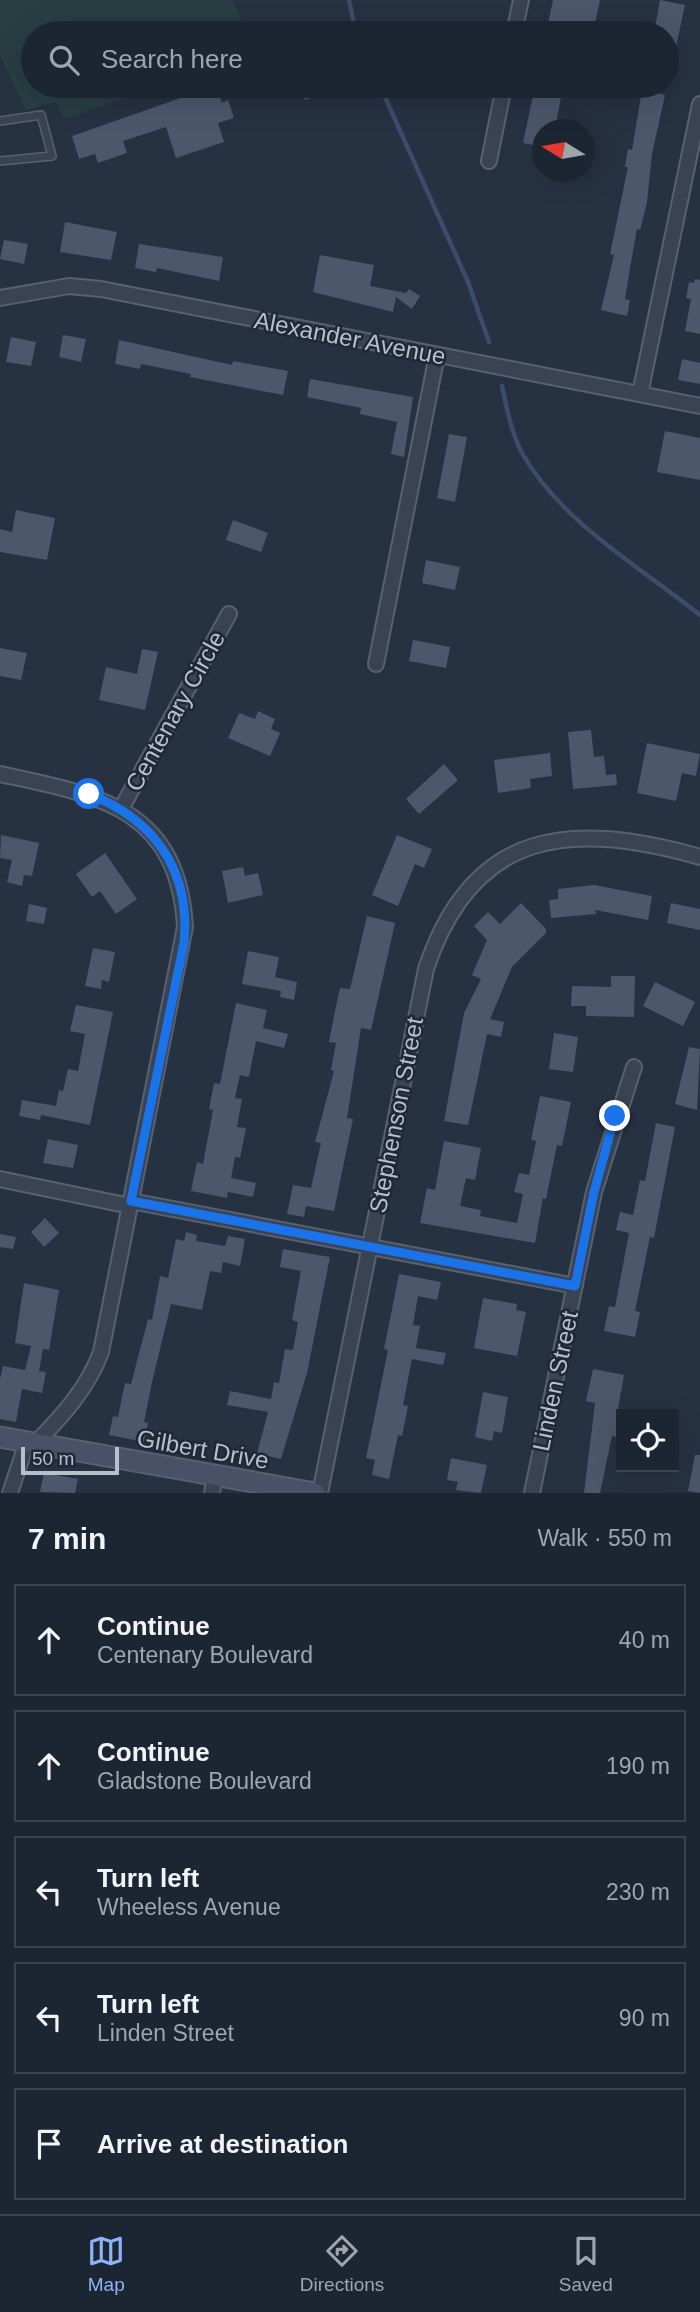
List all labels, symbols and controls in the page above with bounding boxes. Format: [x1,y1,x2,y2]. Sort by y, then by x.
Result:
search box [21,21,679,98]
icon: search [45,41,83,79]
text: Search here [101,44,243,74]
north arrow [532,119,595,182]
street label: Alexander Avenue [252,306,448,370]
street label: Centenary Circle [120,626,230,796]
route start [73,778,104,809]
street label: Stephenson Street [364,1015,428,1215]
route end [599,1100,630,1131]
street label: Linden Street [527,1308,583,1454]
map controls [616,1409,679,1472]
button: locate [616,1409,679,1472]
street label: Gilbert Drive [135,1424,271,1474]
scale bar [21,1444,119,1476]
text: 50 m [32,1448,74,1469]
text: 7 min [28,1522,106,1555]
text: Walk · 550 m [537,1525,672,1551]
text: Continue [97,1611,210,1641]
icon: ahead [30,1621,68,1659]
text: 40 m [619,1627,670,1653]
text: Centenary Boulevard [97,1642,313,1668]
text: Continue [97,1737,210,1767]
icon: ahead [30,1747,68,1785]
text: 190 m [606,1753,670,1779]
text: Gladstone Boulevard [97,1768,312,1794]
text: Turn left [97,1863,199,1893]
icon: left [30,1873,68,1911]
text: 230 m [606,1879,670,1905]
text: Wheeless Avenue [97,1894,281,1920]
text: Turn left [97,1989,199,2019]
icon: left [30,1999,68,2037]
text: 90 m [619,2005,670,2031]
text: Linden Street [97,2020,234,2046]
icon: arrive [30,2125,68,2163]
text: Arrive at destination [97,2129,348,2159]
tab: Map [87,2232,125,2296]
tab: Directions [300,2232,384,2296]
tab: Saved [559,2232,613,2296]

